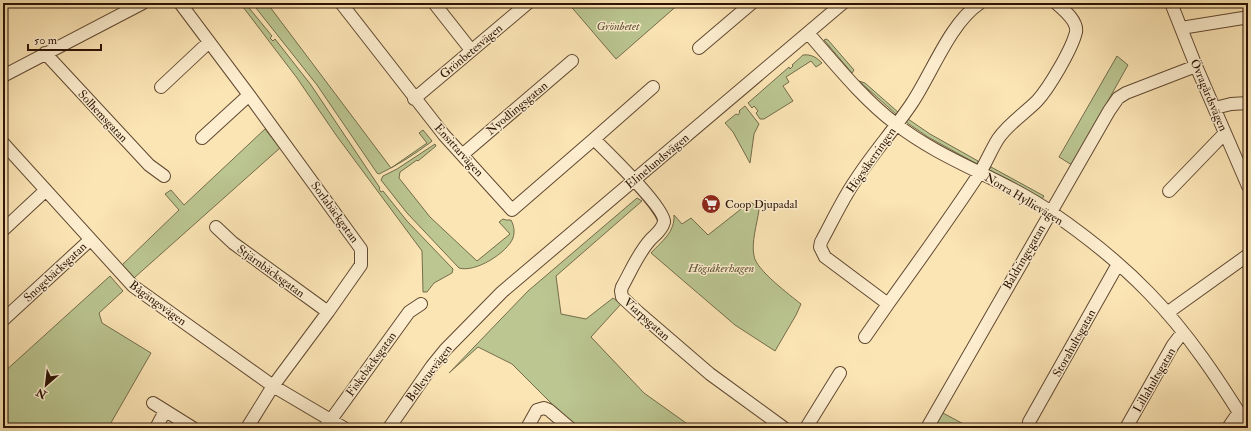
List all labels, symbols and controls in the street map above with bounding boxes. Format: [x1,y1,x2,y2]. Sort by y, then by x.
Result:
park label: Grönbetet [596,19,640,34]
street label: Grönbetesvägen [437,21,506,82]
scale bar [28,26,101,52]
text: 50 m [34,33,58,48]
street label: Övragårdsvägen [1187,57,1230,133]
street label: Nyodlingsgatan [484,78,551,138]
street label: Solhemsgatan [75,87,131,146]
street label: Ensittarvägen [431,121,486,180]
street label: Högsåkerringen [843,125,899,196]
street label: Elinelundsvägen [622,130,692,192]
street label: Norra Hyllievägen [982,170,1066,229]
street label: Sorlabäckgatan [307,179,362,246]
supermarket icon: Coop Djupadal [700,193,722,215]
place label: Coop Djupadal [725,197,798,212]
street label: Baldringegatan [1000,222,1049,292]
street label: Snogebäcksgatan [21,239,90,305]
street label: Stjärnbäcksgatan [234,242,308,301]
park label: Högsåkerhagen [687,261,754,276]
street label: Bågängsvägen [126,278,189,329]
street label: Viarpsgatan [620,295,673,344]
street label: Storahultsgatan [1050,307,1099,380]
street label: Fiskebäcksgatan [343,329,400,400]
street label: Bellevuevägen [403,342,456,405]
street label: Lillahultsgatan [1130,345,1179,415]
north arrow [26,365,66,405]
text: N [33,385,50,402]

